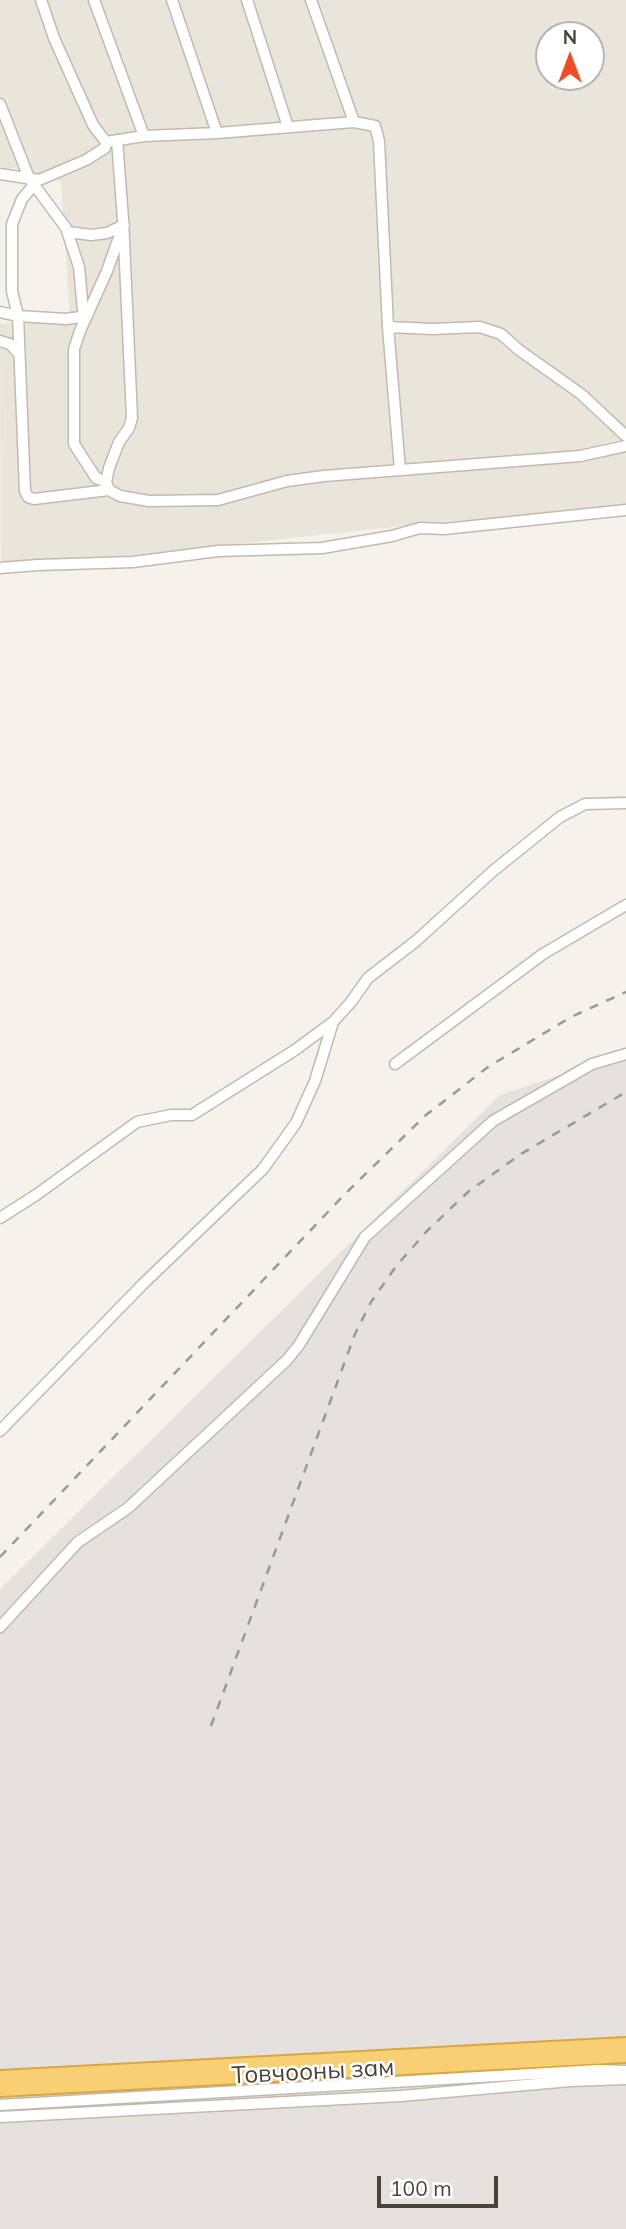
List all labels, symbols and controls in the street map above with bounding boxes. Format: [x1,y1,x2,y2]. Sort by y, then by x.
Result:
north arrow [535,21,605,91]
text: N [563,25,577,49]
street label: Товчооны зам [231,2053,395,2091]
scale bar [381,2162,502,2206]
text: 100 m [390,2175,452,2201]

